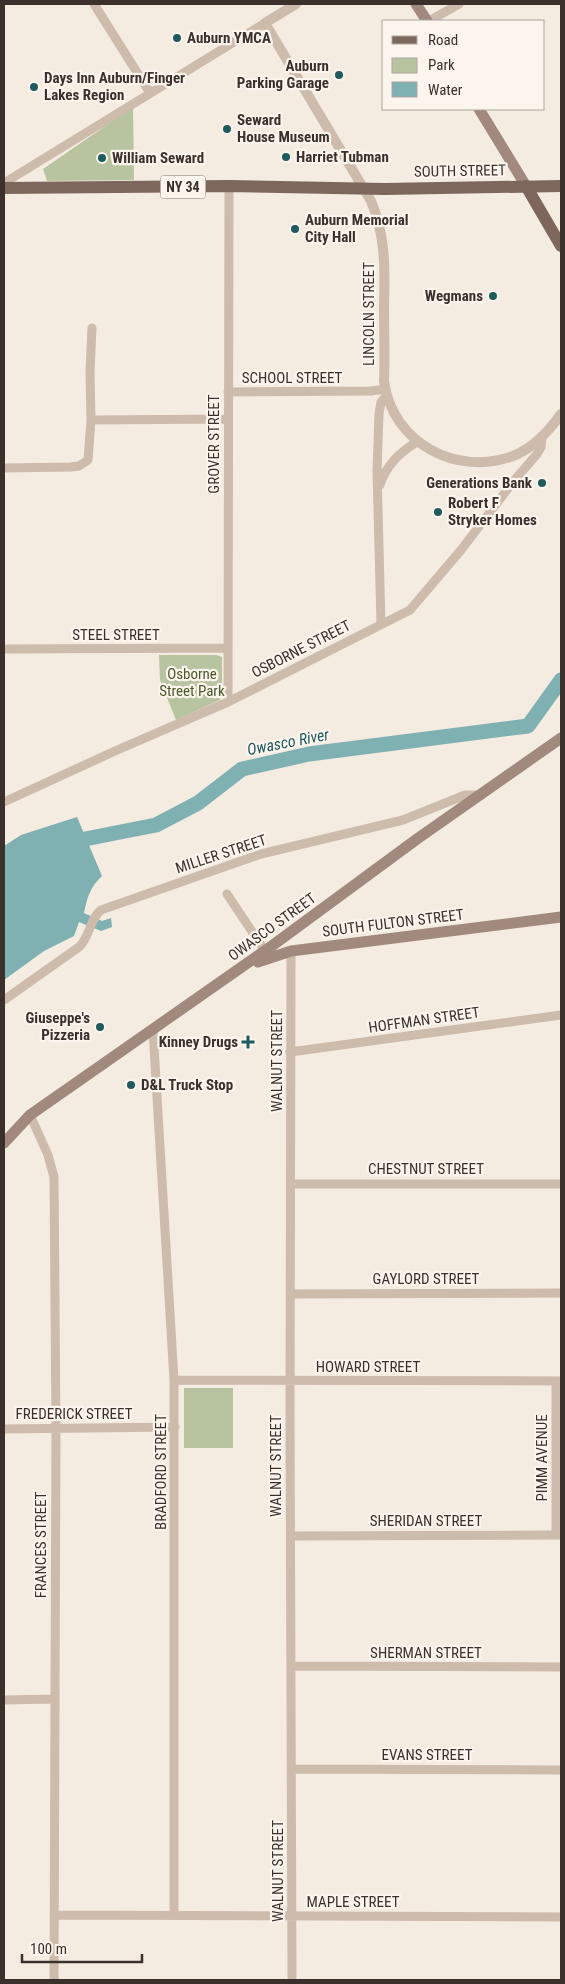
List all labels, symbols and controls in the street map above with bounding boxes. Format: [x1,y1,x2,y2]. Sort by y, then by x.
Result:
legend [382,20,545,110]
place label: Auburn YMCA [187,29,271,47]
text: Road [428,31,458,49]
marker: Auburn YMCA [171,32,183,44]
text: Park [428,56,455,74]
place label: Auburn Parking Garage [237,57,329,92]
place label: Days Inn Auburn/Finger Lakes Region [44,69,185,104]
marker: Auburn Parking Garage [333,69,345,81]
marker: Days Inn Auburn/Finger Lakes Region [28,81,40,93]
text: Water [428,81,463,99]
place label: Seward House Museum [237,111,330,146]
marker: Seward House Museum [221,123,233,135]
place label: Harriet Tubman [296,148,389,166]
place label: William Seward [112,149,204,167]
marker: Harriet Tubman [280,151,292,163]
marker: William Seward [96,152,108,164]
street label: SOUTH STREET [414,161,506,181]
road number: NY 34 [160,176,206,198]
place label: Auburn Memorial City Hall [305,211,409,246]
marker: Auburn Memorial City Hall [289,223,301,235]
street label: LINCOLN STREET [360,262,378,366]
place label: Wegmans [425,287,483,305]
marker: Wegmans [487,290,499,302]
street label: SCHOOL STREET [242,369,342,387]
street label: GROVER STREET [205,394,223,494]
place label: Generations Bank [426,474,533,492]
marker: Generations Bank [536,477,548,489]
place label: Robert F Stryker Homes [448,494,537,529]
marker: Robert F Stryker Homes [432,506,444,518]
street label: OSBORNE STREET [249,616,354,682]
street label: STEEL STREET [72,626,160,644]
park label: Osborne Street Park [159,665,225,700]
water label: Owasco River [246,725,332,759]
street label: MILLER STREET [173,831,269,877]
street label: OWASCO STREET [225,889,319,965]
street label: SOUTH FULTON STREET [321,905,465,941]
street label: HOFFMAN STREET [367,1003,481,1037]
place label: Giuseppe's Pizzeria [26,1009,90,1044]
street label: WALNUT STREET [268,1010,286,1112]
marker: Giuseppe's Pizzeria [94,1021,106,1033]
place label: Kinney Drugs [159,1033,238,1051]
marker: Kinney Drugs [242,1036,254,1048]
place label: D&L Truck Stop [141,1076,233,1094]
marker: D&L Truck Stop [125,1079,137,1091]
street label: CHESTNUT STREET [368,1160,484,1178]
street label: GAYLORD STREET [373,1270,480,1288]
street label: HOWARD STREET [316,1358,420,1376]
street label: FREDERICK STREET [16,1405,133,1423]
street label: BRADFORD STREET [152,1414,170,1530]
street label: PIMM AVENUE [533,1414,551,1502]
street label: WALNUT STREET [267,1415,285,1517]
street label: FRANCES STREET [32,1491,50,1598]
street label: SHERIDAN STREET [370,1512,482,1530]
street label: SHERMAN STREET [370,1644,482,1662]
street label: EVANS STREET [382,1746,473,1764]
street label: WALNUT STREET [269,1820,287,1922]
street label: MAPLE STREET [307,1893,400,1911]
scale bar [22,1932,142,1964]
text: 100 m [30,1940,67,1958]

